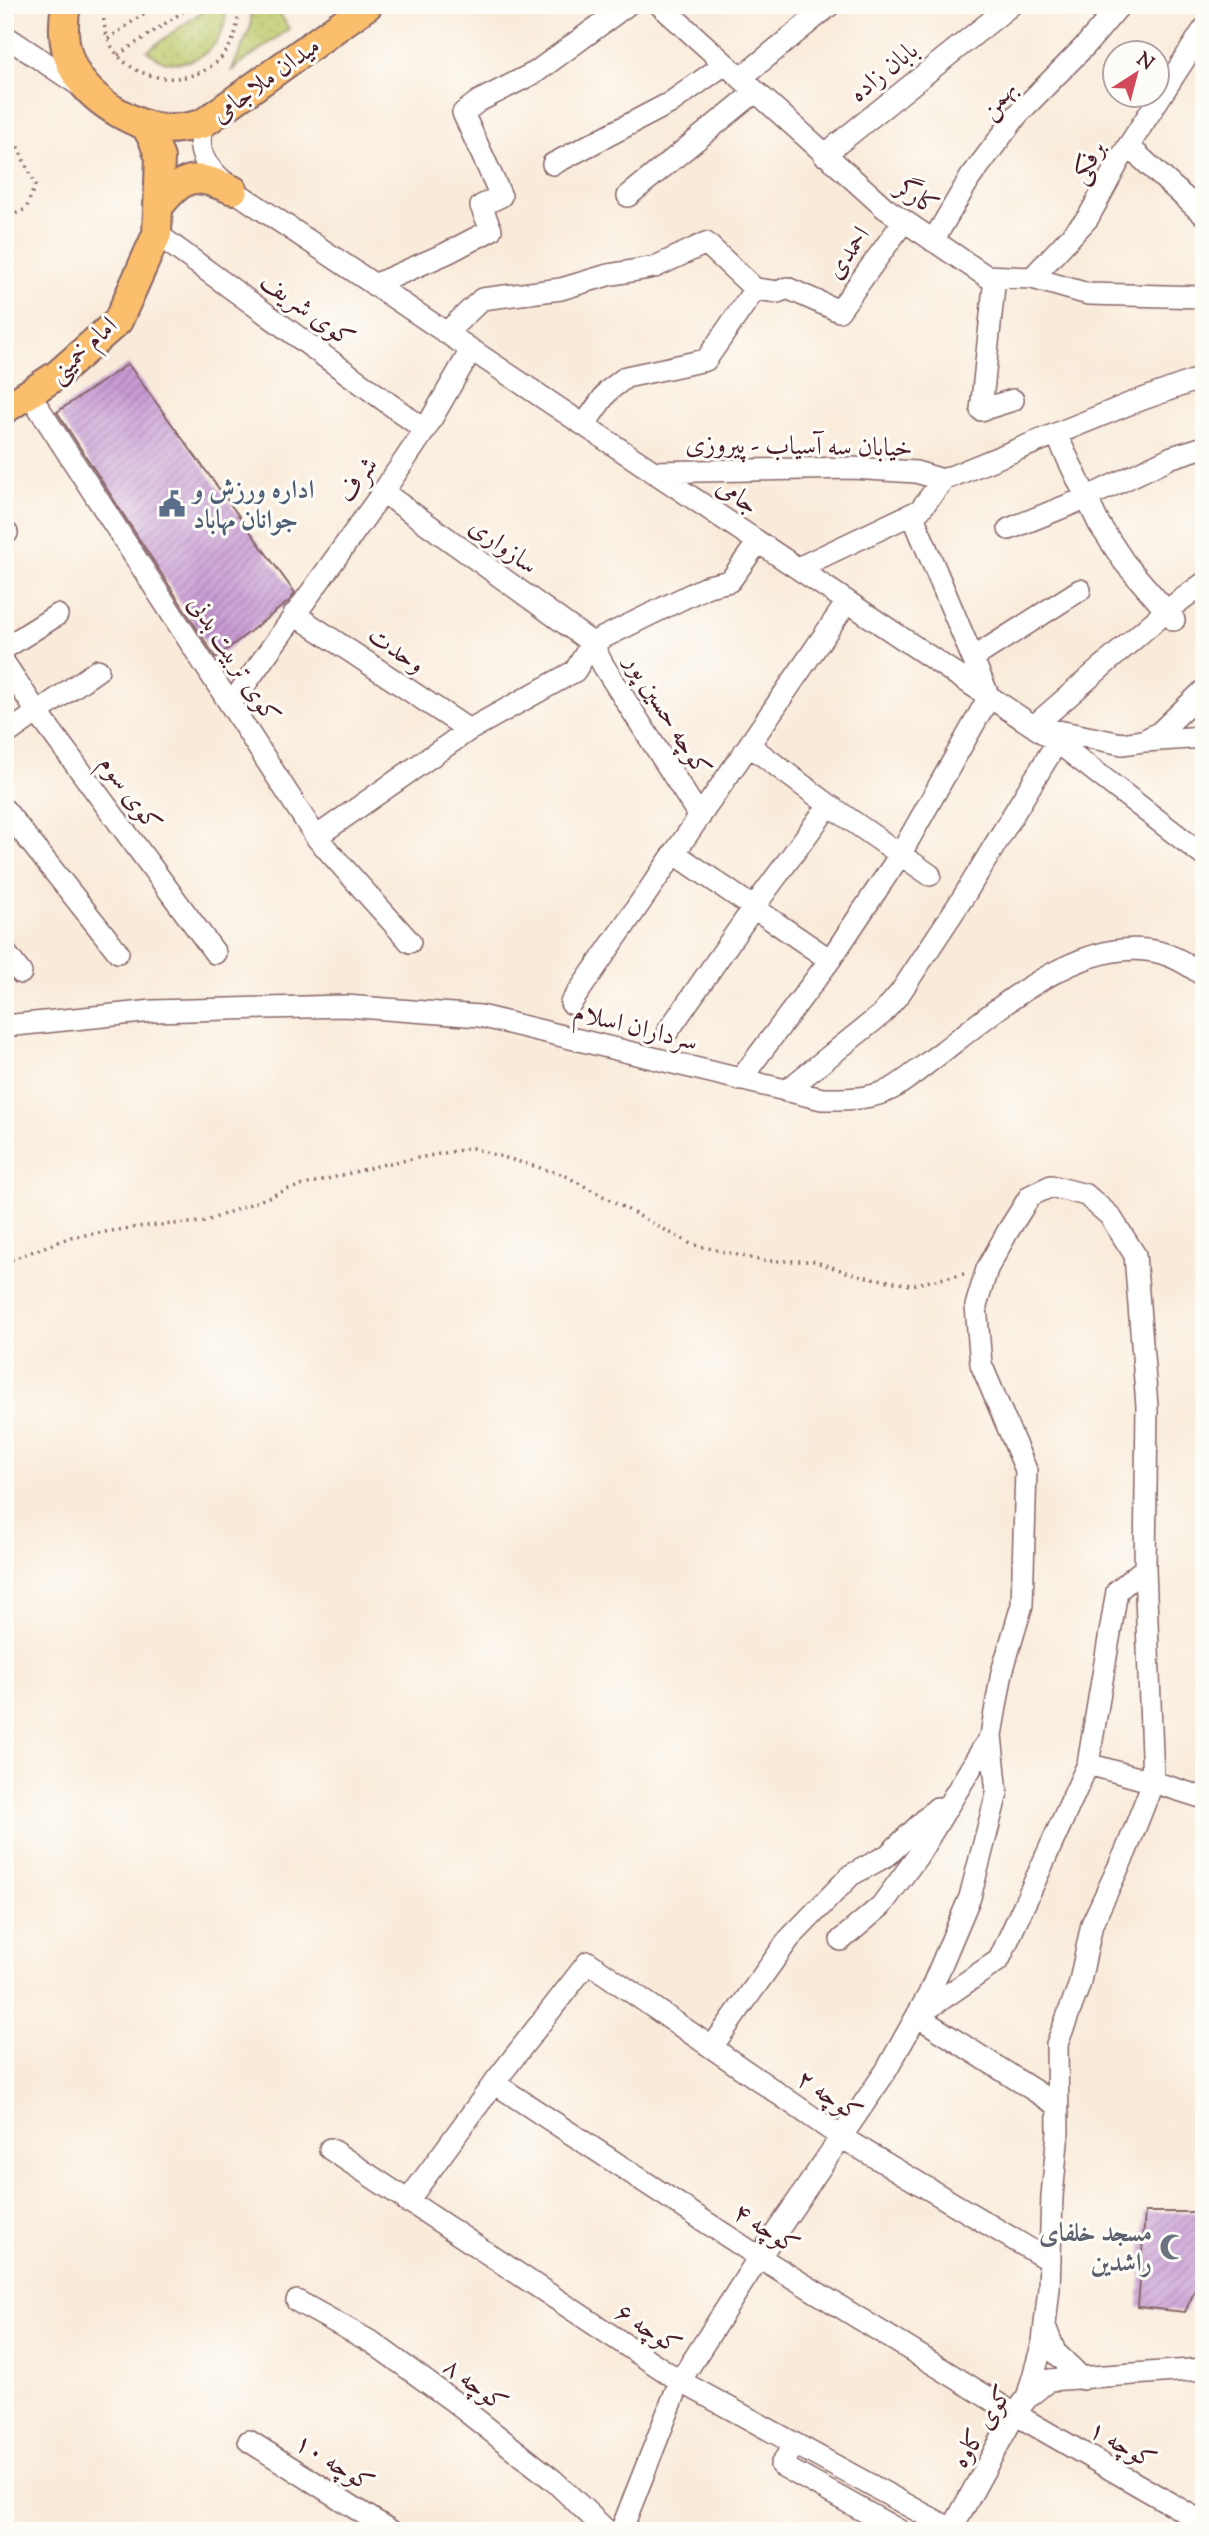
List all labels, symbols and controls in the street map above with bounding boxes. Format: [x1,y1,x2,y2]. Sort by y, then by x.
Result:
street label: میدان ملاجامی [204,29,329,133]
street label: بابان زاده [842,34,927,112]
north arrow [1100,38,1170,108]
text: N [1130,47,1159,78]
street label: بهمن [971,73,1027,129]
street label: برفکی [1062,134,1116,192]
street label: کارگر [885,168,946,226]
street label: احمدی [818,220,880,287]
street label: کوی شریف [252,264,362,358]
street label: امام خمینی [41,309,128,394]
street label: خیابان سه آسیاب - پیروزی [685,427,913,468]
street label: شرف [330,450,388,511]
street label: جامی [708,469,765,525]
place label: اداره ورزش و جوانان مهاباد [190,473,314,540]
public building icon: اداره ورزش و جوانان مهاباد [157,489,187,519]
street label: سازواری [460,509,545,585]
street label: کوی تربیت بدنی [178,589,288,732]
street label: وحدت [359,618,432,684]
street label: کوچه حسین پور [613,645,719,785]
street label: کوی سوم [87,748,170,842]
street label: سرداران اسلام [569,995,702,1064]
street label: کوچه ۲ [788,2061,869,2133]
street label: کوچه ۴ [725,2195,806,2265]
place label: مسجد خلفای راشدین [1039,2216,1152,2283]
mosque icon: مسجد خلفای راشدین [1158,2232,1188,2262]
street label: کوچه ۶ [607,2295,688,2365]
street label: کوچه ۸ [434,2349,515,2423]
street label: کوی کاوه [943,2379,1023,2476]
street label: کوچه ۱ [1081,2412,1162,2480]
street label: کوچه ۱۰ [287,2425,381,2503]

